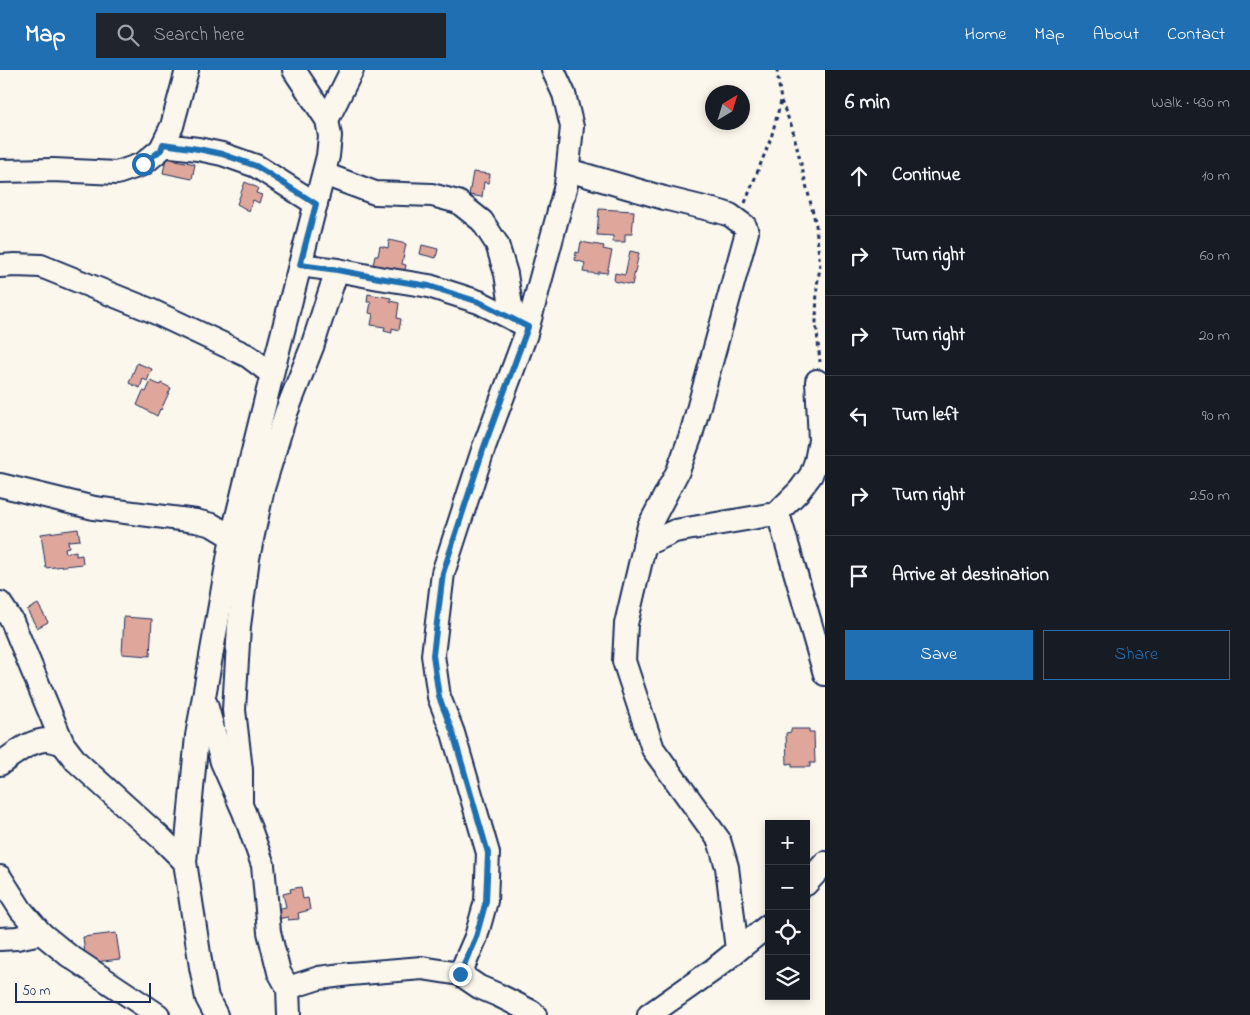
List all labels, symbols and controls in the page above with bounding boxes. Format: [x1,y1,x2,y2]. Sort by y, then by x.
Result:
search box [96,13,446,58]
text: Map [25,18,66,53]
icon: search [114,21,142,49]
text: Search here [154,22,245,49]
text: Home [965,22,1006,48]
text: Map [1034,22,1065,48]
text: About [1093,22,1139,48]
text: Contact [1167,22,1225,48]
north arrow [705,85,750,130]
text: 6 min [845,88,890,118]
text: Walk · 430 m [1151,91,1230,115]
route start [132,153,155,176]
icon: ahead [845,162,873,190]
text: Continue [892,162,960,189]
text: 10 m [1202,164,1230,188]
icon: right [845,242,873,270]
text: Turn right [892,242,965,269]
text: 60 m [1200,244,1230,268]
icon: right [845,322,873,350]
text: Turn right [892,322,965,349]
text: 20 m [1199,324,1230,348]
icon: left [845,402,873,430]
text: Turn left [892,402,959,429]
text: 90 m [1202,404,1230,428]
icon: right [845,482,873,510]
text: Turn right [892,482,965,509]
text: 250 m [1190,484,1230,508]
icon: arrive [845,562,873,590]
text: Arrive at destination [892,562,1049,589]
button: Save [845,630,1033,680]
button: Share [1043,630,1230,680]
map controls [765,820,810,1000]
button: + [765,820,810,865]
button: − [765,865,810,910]
button: locate [765,910,810,955]
button: layers [765,955,810,1000]
route end [449,963,472,986]
scale bar [15,980,151,1003]
text: 50 m [22,981,50,1002]

